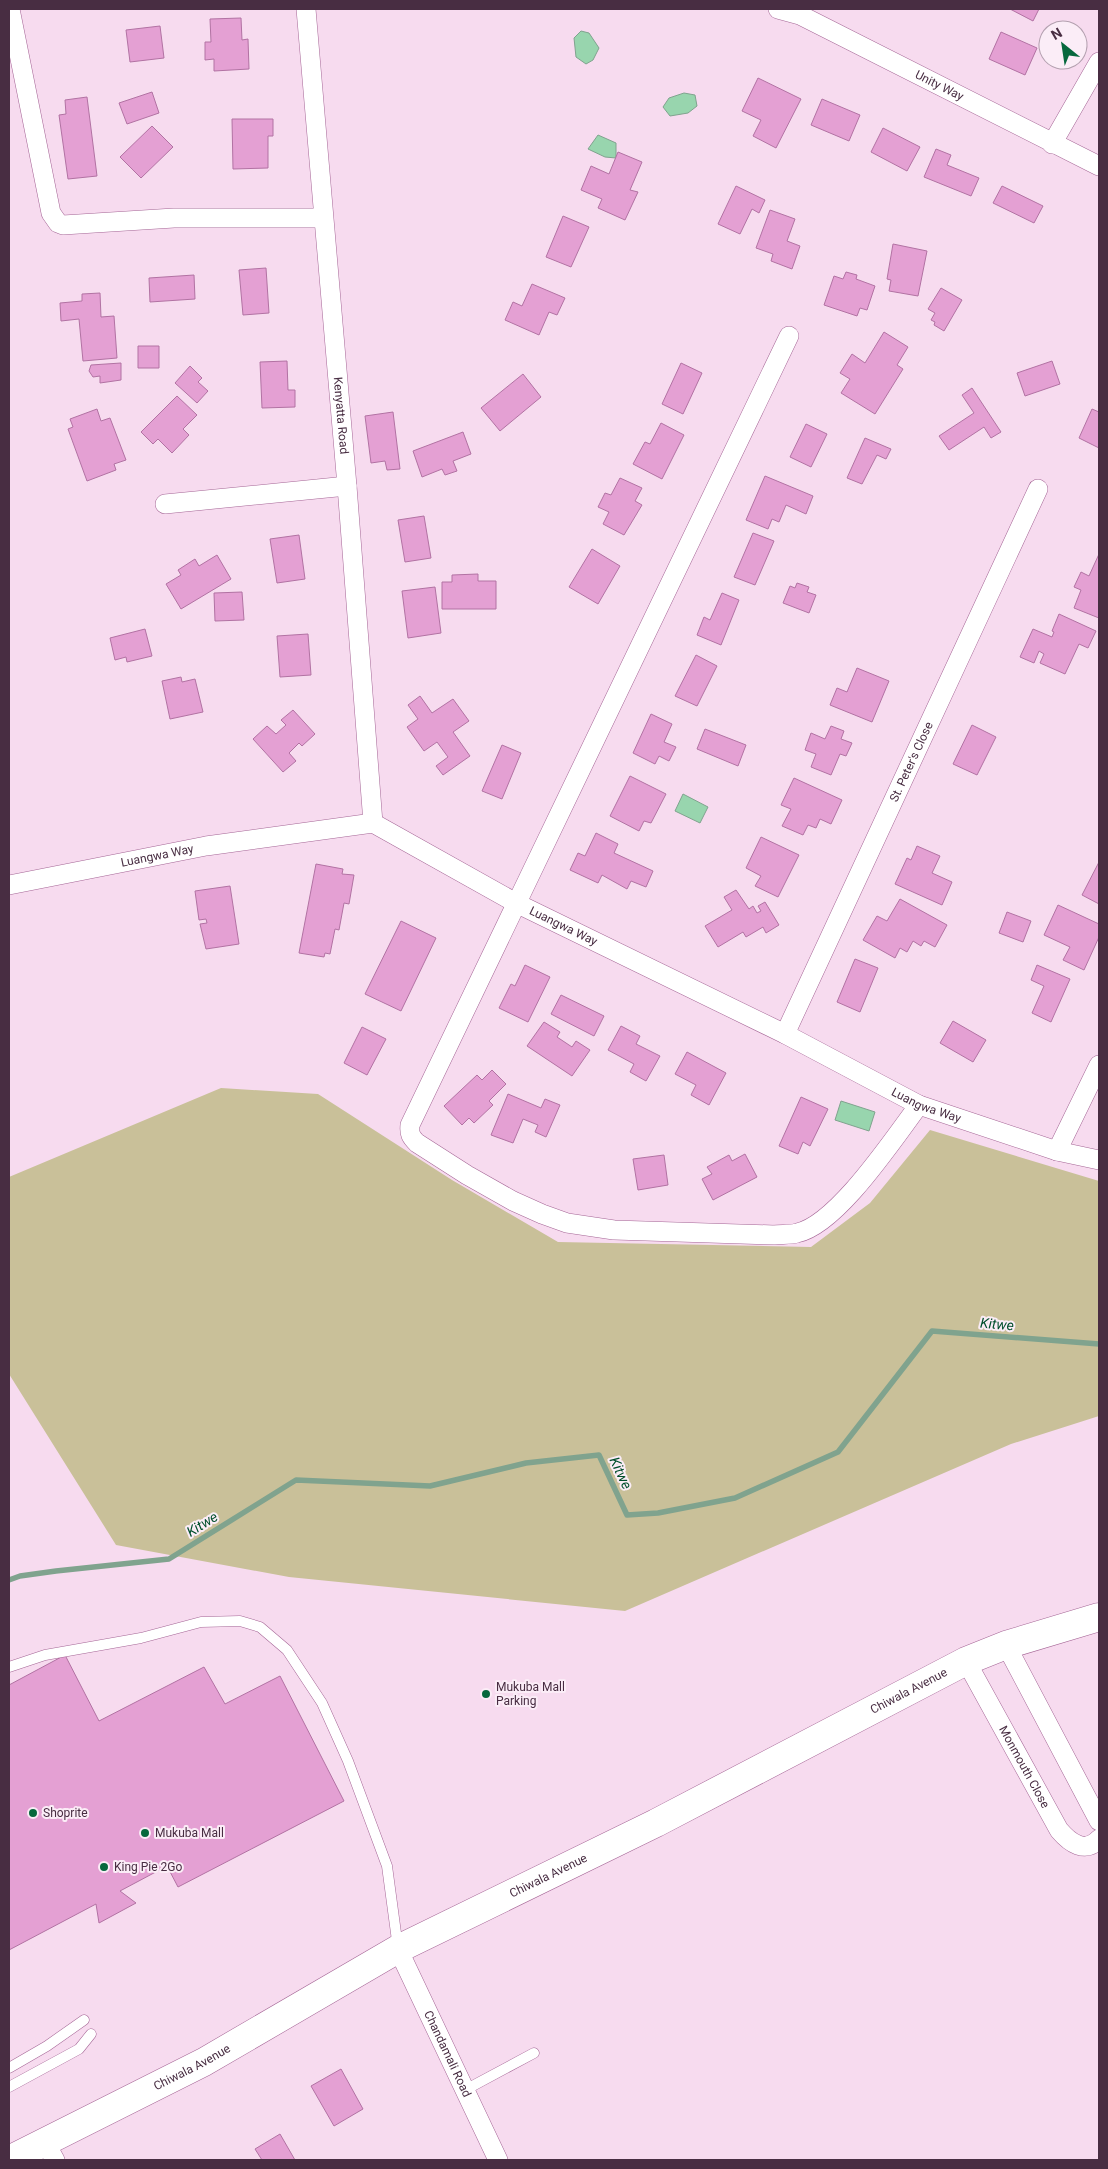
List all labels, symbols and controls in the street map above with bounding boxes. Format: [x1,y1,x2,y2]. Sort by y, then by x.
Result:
north arrow [1038,20,1088,70]
text: N [1048,24,1065,43]
street label: Unity Way [913,67,966,104]
street label: Kenyatta Road [331,376,351,455]
street label: St. Peter's Close [887,720,936,804]
street label: Luangwa Way [120,842,195,870]
street label: Luangwa Way [527,904,600,949]
street label: Luangwa Way [889,1085,963,1126]
water label: Kitwe [980,1315,1014,1333]
water label: Kitwe [607,1454,635,1492]
water label: Kitwe [183,1508,221,1540]
street label: Chiwala Avenue [868,1665,949,1717]
place label: Mukuba Mall Parking [496,1680,565,1708]
marker: Mukuba Mall Parking [480,1688,492,1700]
street label: Monmouth Close [996,1723,1053,1811]
place label: Shoprite [43,1806,88,1820]
marker: Shoprite [27,1807,39,1819]
place label: Mukuba Mall [155,1826,224,1840]
marker: Mukuba Mall [139,1827,151,1839]
street label: Chiwala Avenue [507,1851,589,1900]
place label: King Pie 2Go [114,1860,183,1874]
marker: King Pie 2Go [98,1861,110,1873]
street label: Chandamali Road [421,2008,474,2099]
street label: Chiwala Avenue [151,2041,233,2093]

